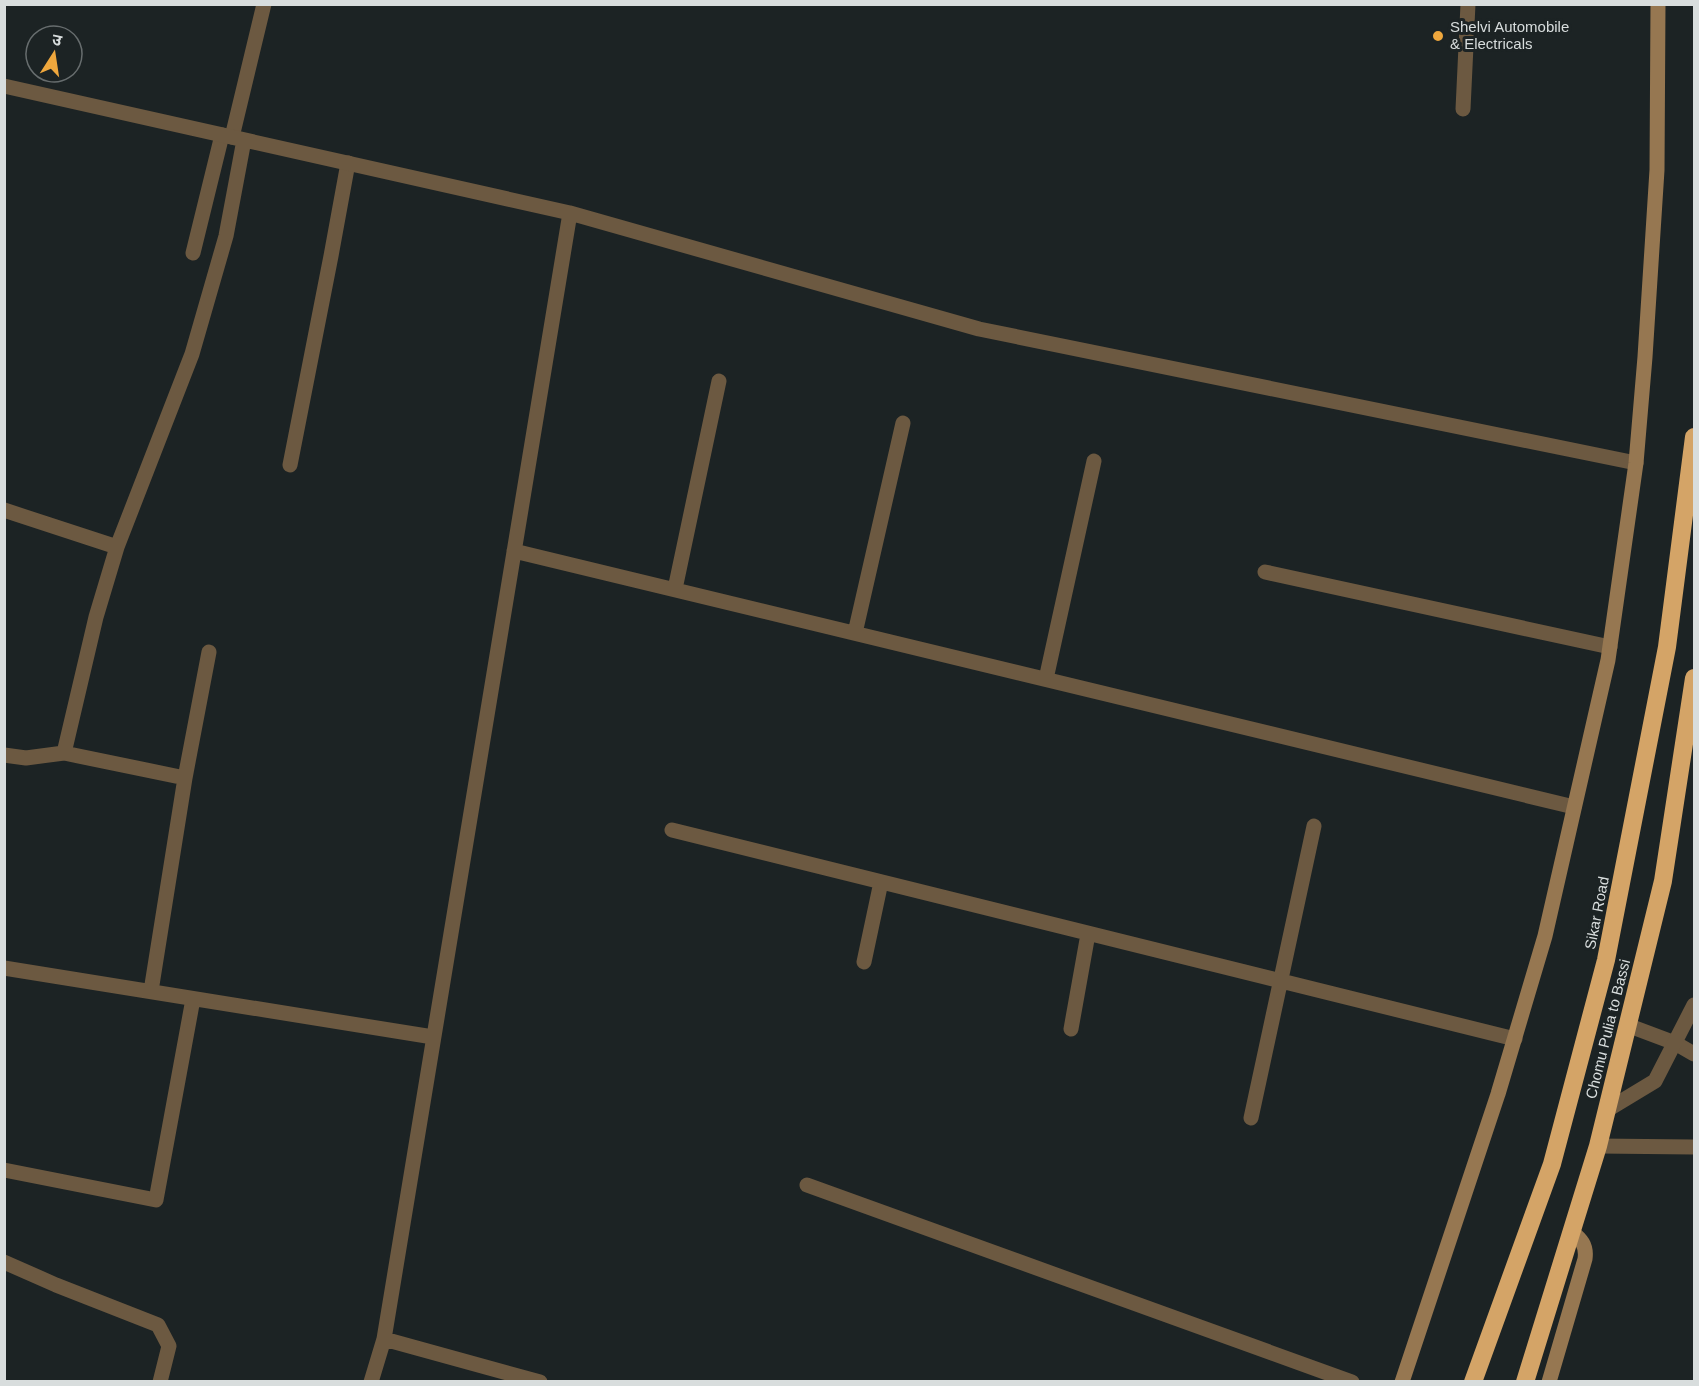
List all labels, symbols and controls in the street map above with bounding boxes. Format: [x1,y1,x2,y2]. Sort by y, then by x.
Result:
place label: Shelvi Automobile & Electricals [1450,18,1569,52]
north arrow [24,24,84,84]
marker: Shelvi Automobile & Electricals [1431,29,1445,43]
text: उ [51,31,64,49]
street label: Sikar Road [1581,875,1612,951]
street label: Chomu Pulia to Bassi [1582,957,1633,1101]

